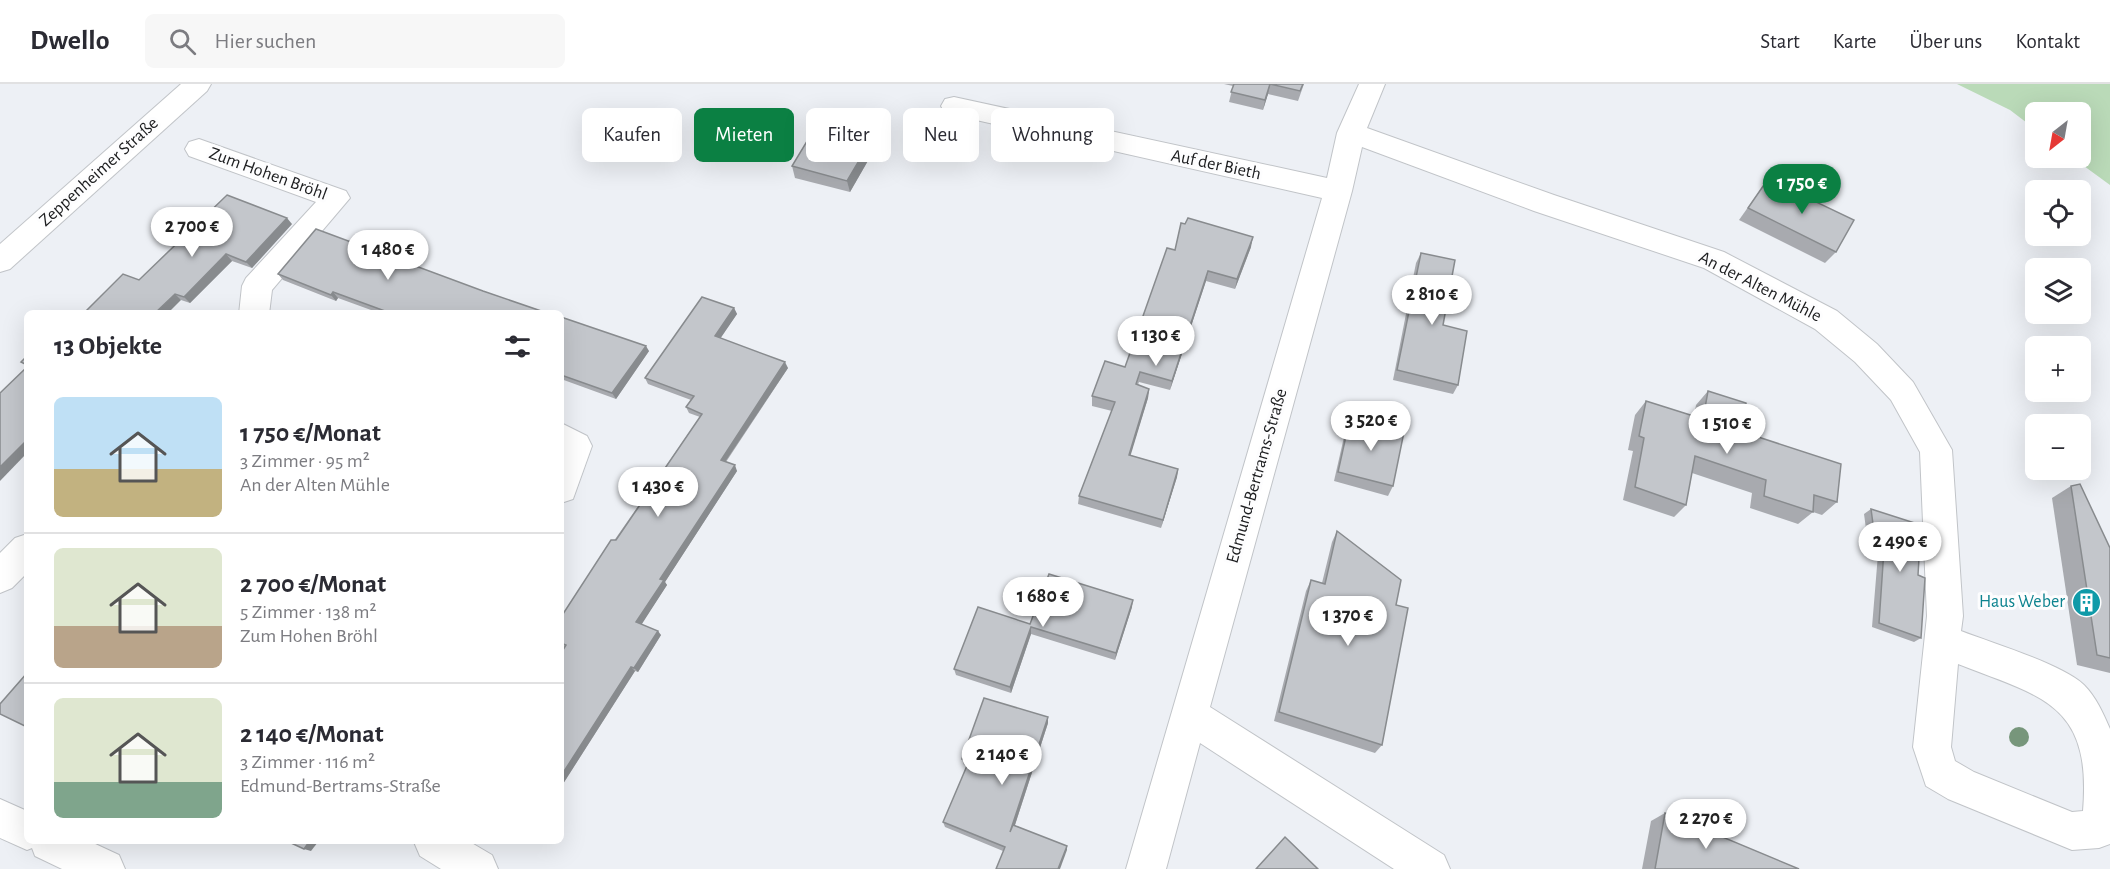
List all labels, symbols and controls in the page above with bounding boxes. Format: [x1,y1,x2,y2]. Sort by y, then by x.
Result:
search box [145,14,565,68]
icon: search [166,25,199,58]
text: Dwello [30,27,109,55]
text: Hier suchen [214,30,316,52]
text: Start [1760,31,1800,52]
text: Karte [1833,31,1876,52]
text: Über uns [1909,31,1982,52]
text: Kontakt [2015,31,2080,52]
north arrow [2025,102,2091,168]
map controls [2025,102,2091,480]
chip: Kaufen [582,108,682,162]
chip: Mieten [694,108,794,162]
chip: Filter [806,108,891,162]
chip: Neu [903,108,979,162]
chip: Wohnung [991,108,1114,162]
street label: Zeppenheimer Straße [36,114,162,230]
street label: Zum Hohen Bröhl [207,144,329,204]
street label: Auf der Bieth [1169,147,1263,183]
pin: 1 750 € [1747,164,1857,215]
text: 1 750 € [1777,173,1827,193]
button: locate [2025,180,2091,246]
pin: 2 700 € [137,207,247,258]
text: 2 700 € [165,216,219,236]
pin: 1 480 € [333,230,443,281]
text: 1 480 € [362,239,414,259]
street label: An der Alten Mühle [1696,248,1824,326]
button: layers [2025,258,2091,324]
pin: 2 810 € [1377,275,1487,326]
text: 2 810 € [1406,284,1458,304]
pin: 1 130 € [1101,316,1211,367]
text: 1 130 € [1132,325,1180,345]
icon: filters [501,330,534,363]
text: 13 Objekte [54,333,162,359]
button: + [2025,336,2091,402]
street label: Edmund-Bertrams-Straße [1223,387,1291,565]
pin: 3 520 € [1316,401,1426,452]
pin: 1 510 € [1672,404,1782,455]
text: 3 520 € [1345,410,1397,430]
text: 1 510 € [1703,413,1751,433]
button: − [2025,414,2091,480]
text: 1 750 €/Monat [240,420,381,446]
icon: home [102,421,174,493]
text: 3 Zimmer · 95 m² [240,451,370,471]
pin: 1 430 € [603,467,713,518]
text: An der Alten Mühle [240,475,390,495]
text: 1 430 € [632,476,684,496]
pin: 2 490 € [1845,522,1955,573]
text: 2 490 € [1873,531,1927,551]
text: 2 700 €/Monat [240,571,386,597]
icon: home [102,572,174,644]
pin: 1 680 € [988,577,1098,628]
text: 1 680 € [1017,586,1069,606]
building icon: Haus Weber [2070,586,2102,618]
place label: Haus Weber [1979,593,2065,611]
pin: 1 370 € [1293,596,1403,647]
text: 5 Zimmer · 138 m² [240,602,377,622]
text: 1 370 € [1323,605,1373,625]
text: Zum Hohen Bröhl [240,626,378,646]
text: 2 140 €/Monat [240,721,384,747]
icon: home [102,722,174,794]
pin: 2 140 € [947,735,1057,786]
text: 2 140 € [976,744,1028,764]
text: 3 Zimmer · 116 m² [240,752,375,772]
text: Edmund-Bertrams-Straße [240,776,441,796]
pin: 2 270 € [1651,799,1761,850]
text: 2 270 € [1679,808,1733,828]

